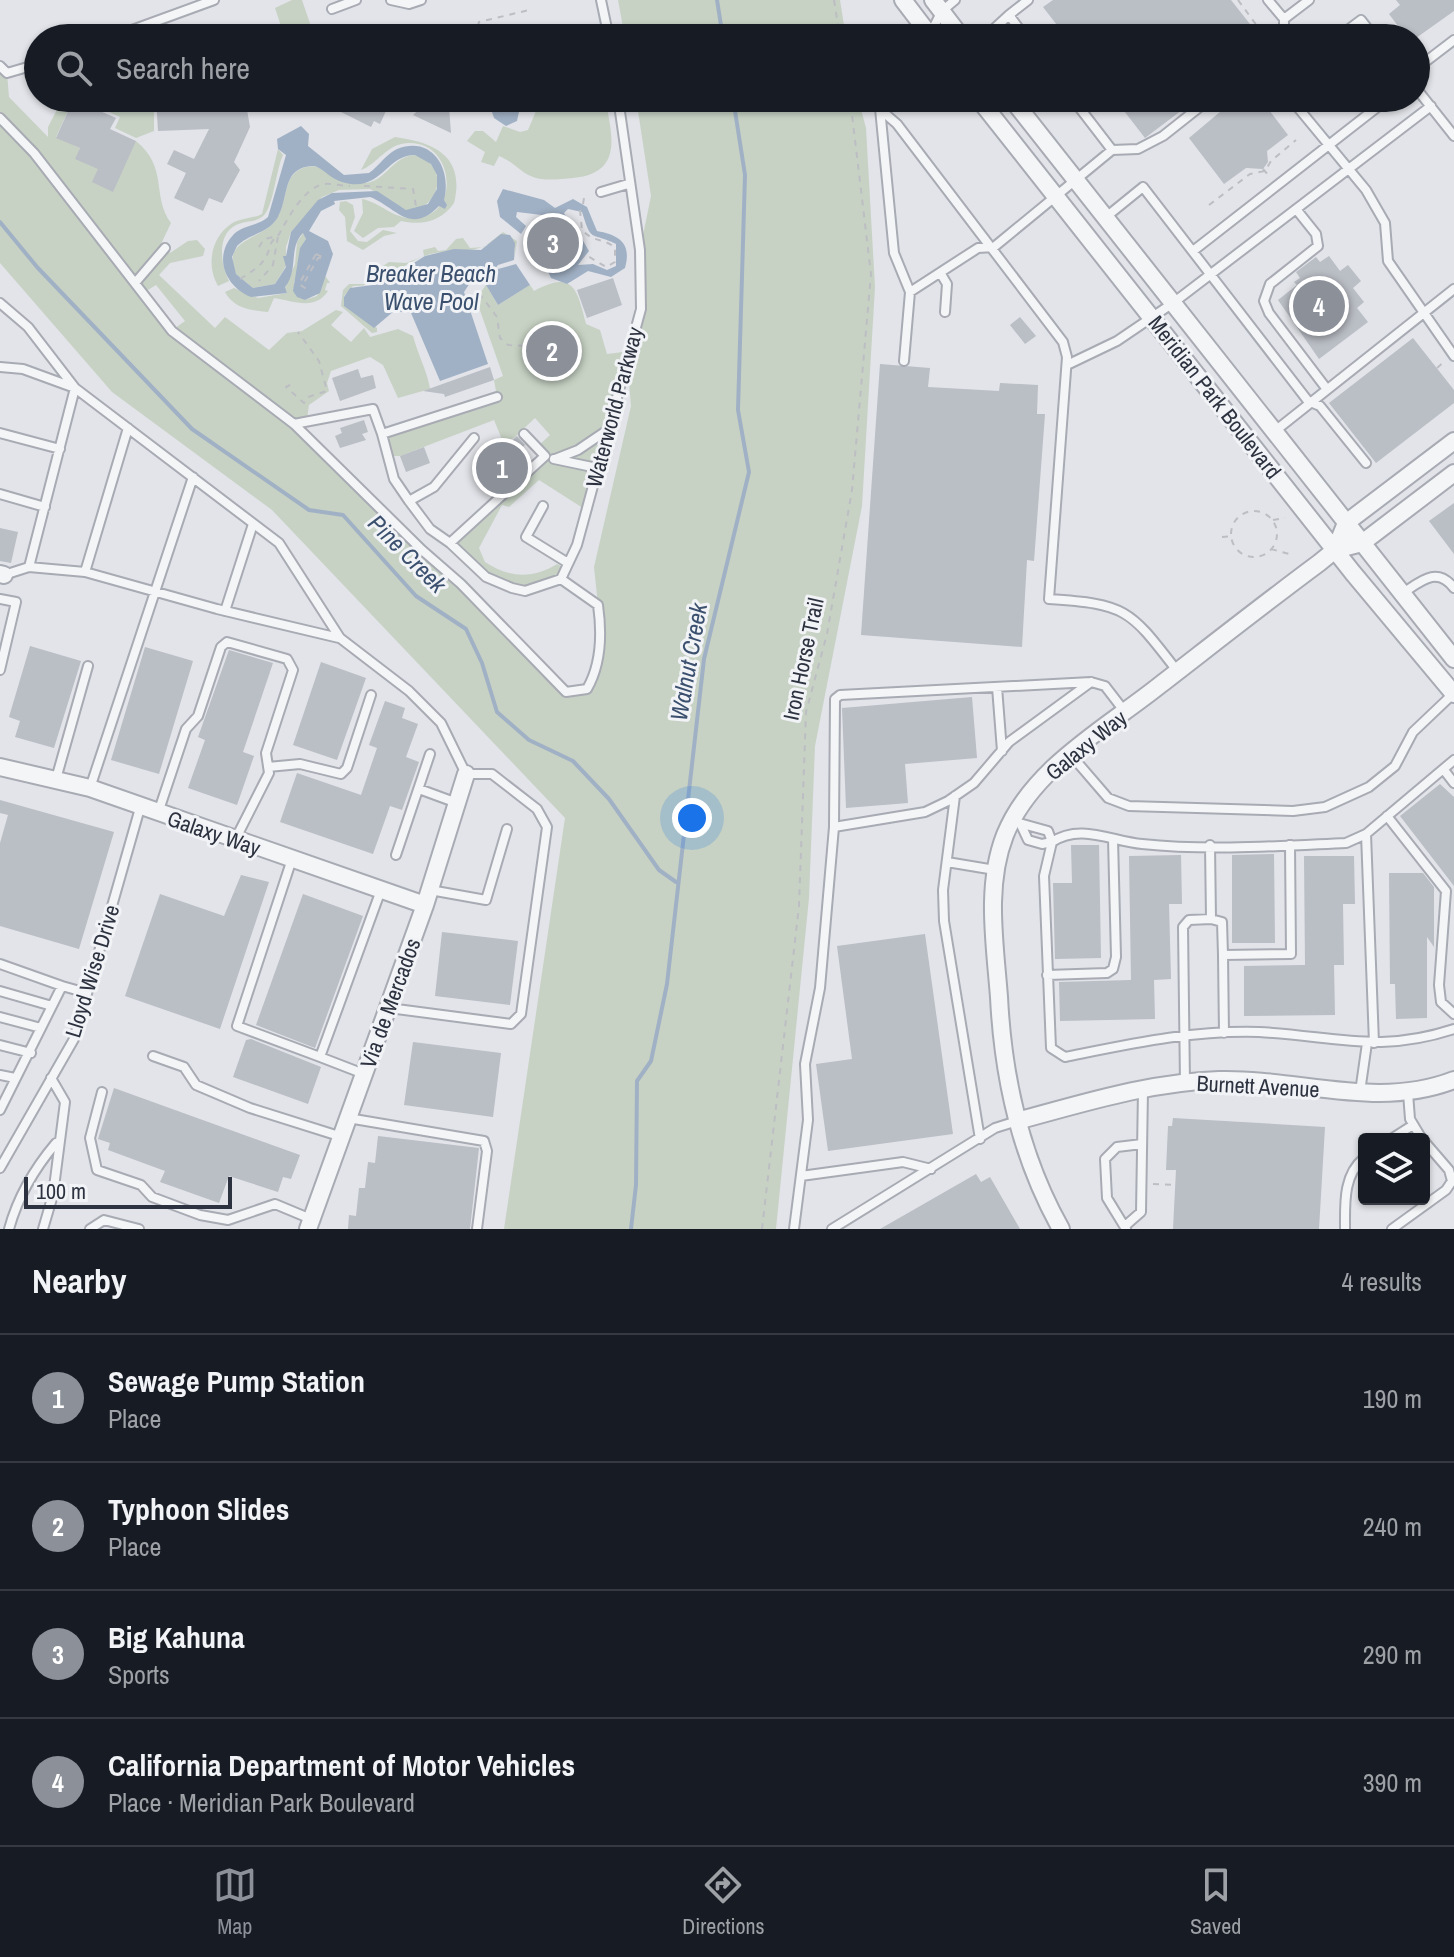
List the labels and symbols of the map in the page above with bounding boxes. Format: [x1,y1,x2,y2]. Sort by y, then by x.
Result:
pin: 3 [527,213,579,273]
water label: Breaker Beach Wave Pool [366,257,496,317]
pin: 4 [1293,276,1345,336]
street label: Meridian Park Boulevard [1142,309,1288,485]
pin: 2 [526,321,578,381]
street label: Waterworld Parkway [578,324,650,490]
pin: 1 [476,438,528,498]
water label: Pine Creek [362,507,455,600]
street label: Iron Horse Trail [775,595,831,723]
water label: Walnut Creek [662,599,714,723]
street label: Galaxy Way [1039,703,1133,787]
your location [672,798,712,838]
street label: Galaxy Way [163,803,265,863]
street label: Lloyd Wise Drive [58,901,126,1041]
street label: Via de Mercados [353,934,427,1072]
street label: Burnett Avenue [1196,1068,1320,1104]
scale bar [24,1173,232,1209]

